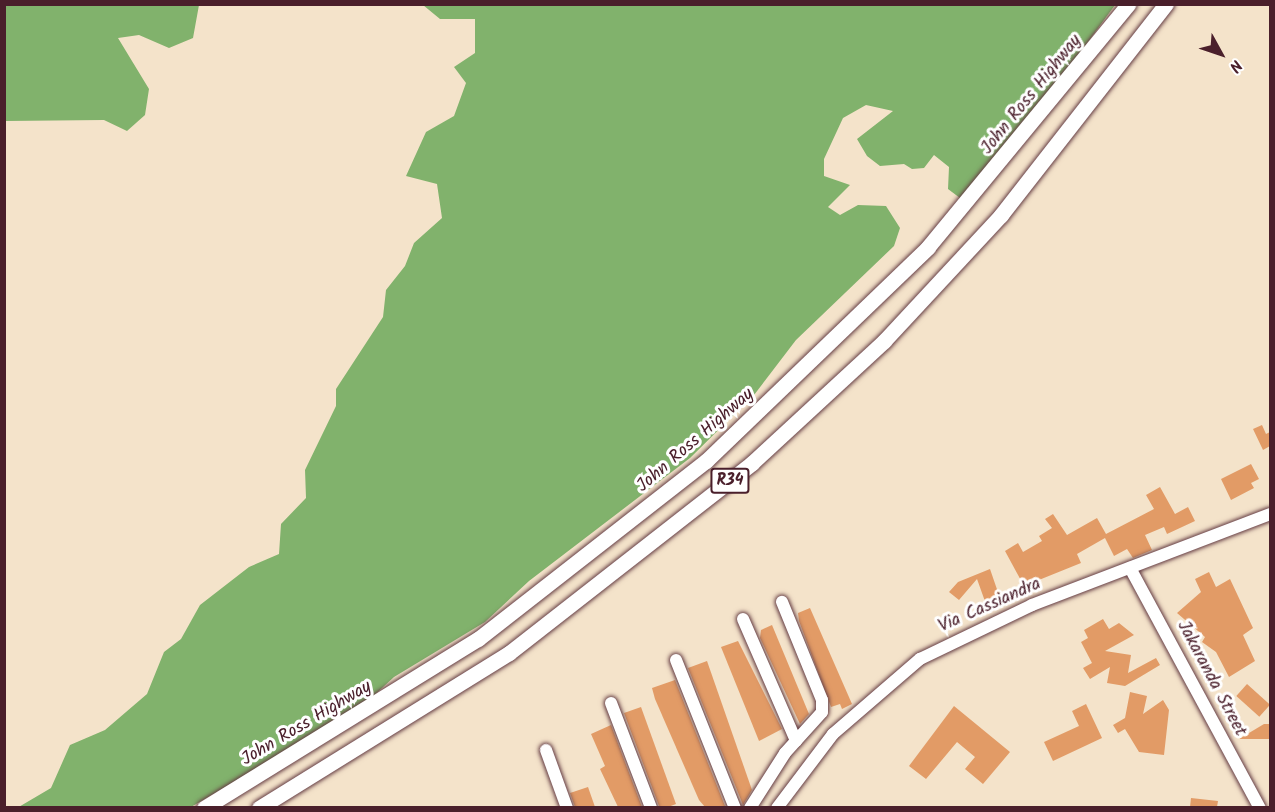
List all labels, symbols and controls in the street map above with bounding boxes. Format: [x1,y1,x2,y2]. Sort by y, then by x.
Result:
north arrow [1191,24,1251,84]
street label: John Ross Highway [977,31,1087,159]
text: N [1222,54,1248,78]
street label: John Ross Highway [633,384,759,498]
road number: R34 [709,468,751,494]
street label: Via Cassiandra [935,574,1045,638]
street label: Jakaranda Street [1171,617,1251,741]
street label: John Ross Highway [238,677,376,771]

